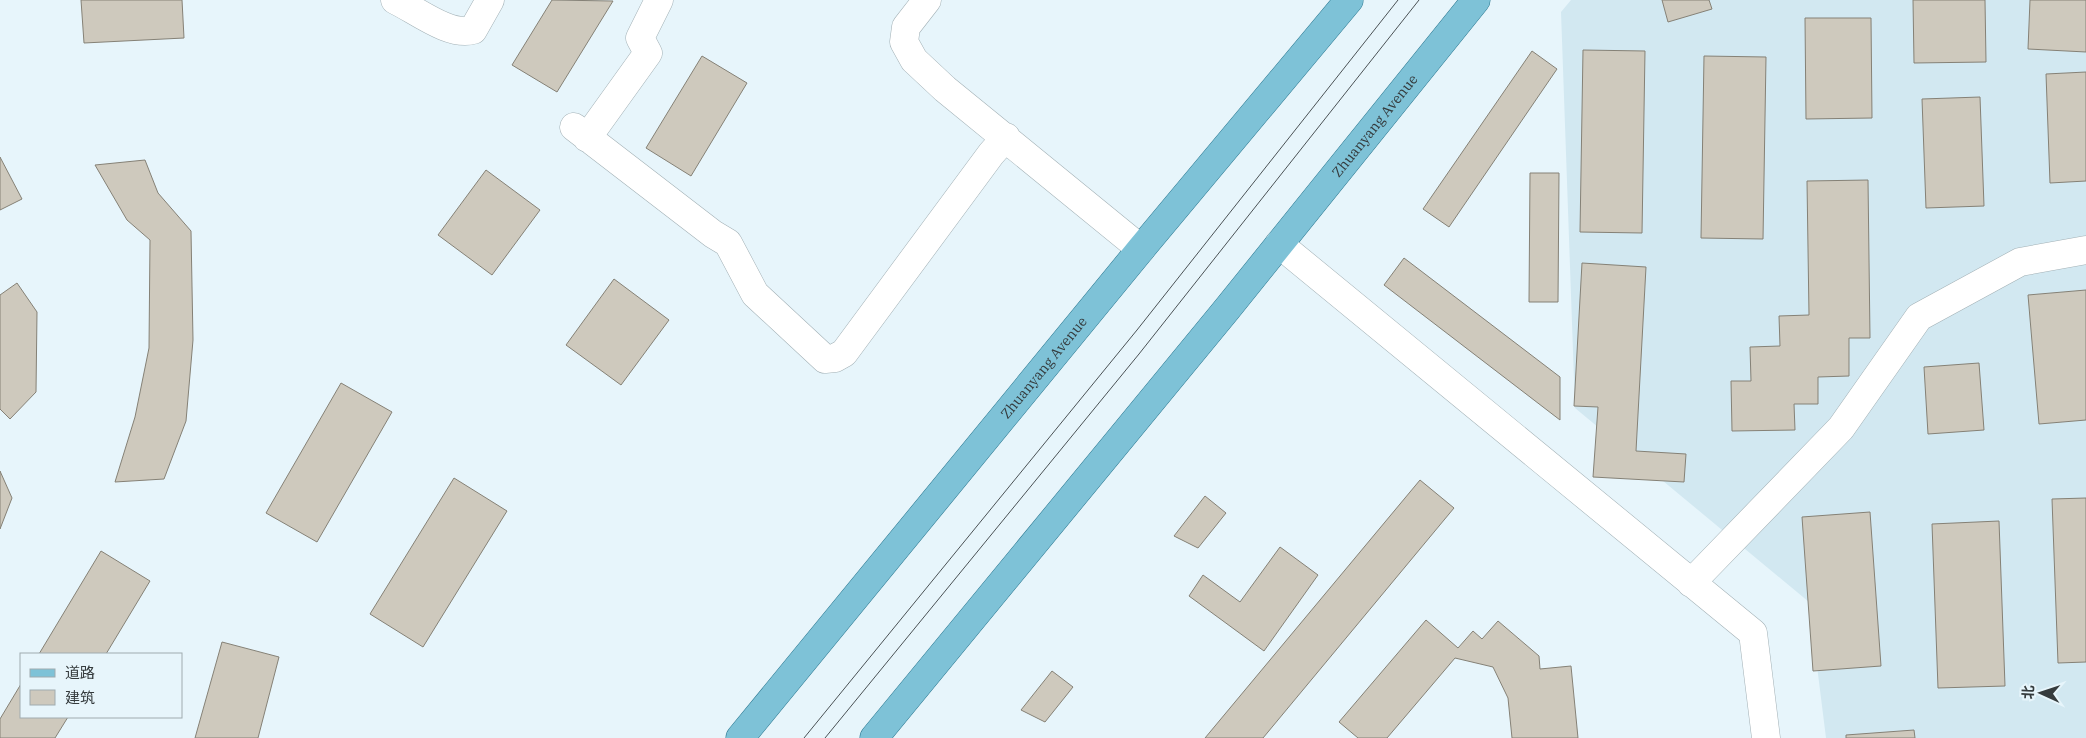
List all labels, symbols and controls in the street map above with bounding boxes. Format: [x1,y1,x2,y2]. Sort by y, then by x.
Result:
street label: Zhuanyang Avenue [1328,71,1422,181]
street label: Zhuanyang Avenue [997,313,1091,422]
legend [20,653,182,718]
text: 道路 [65,663,95,682]
north arrow [2016,668,2066,718]
text: 北 [2019,685,2037,700]
text: 建筑 [65,688,95,707]

